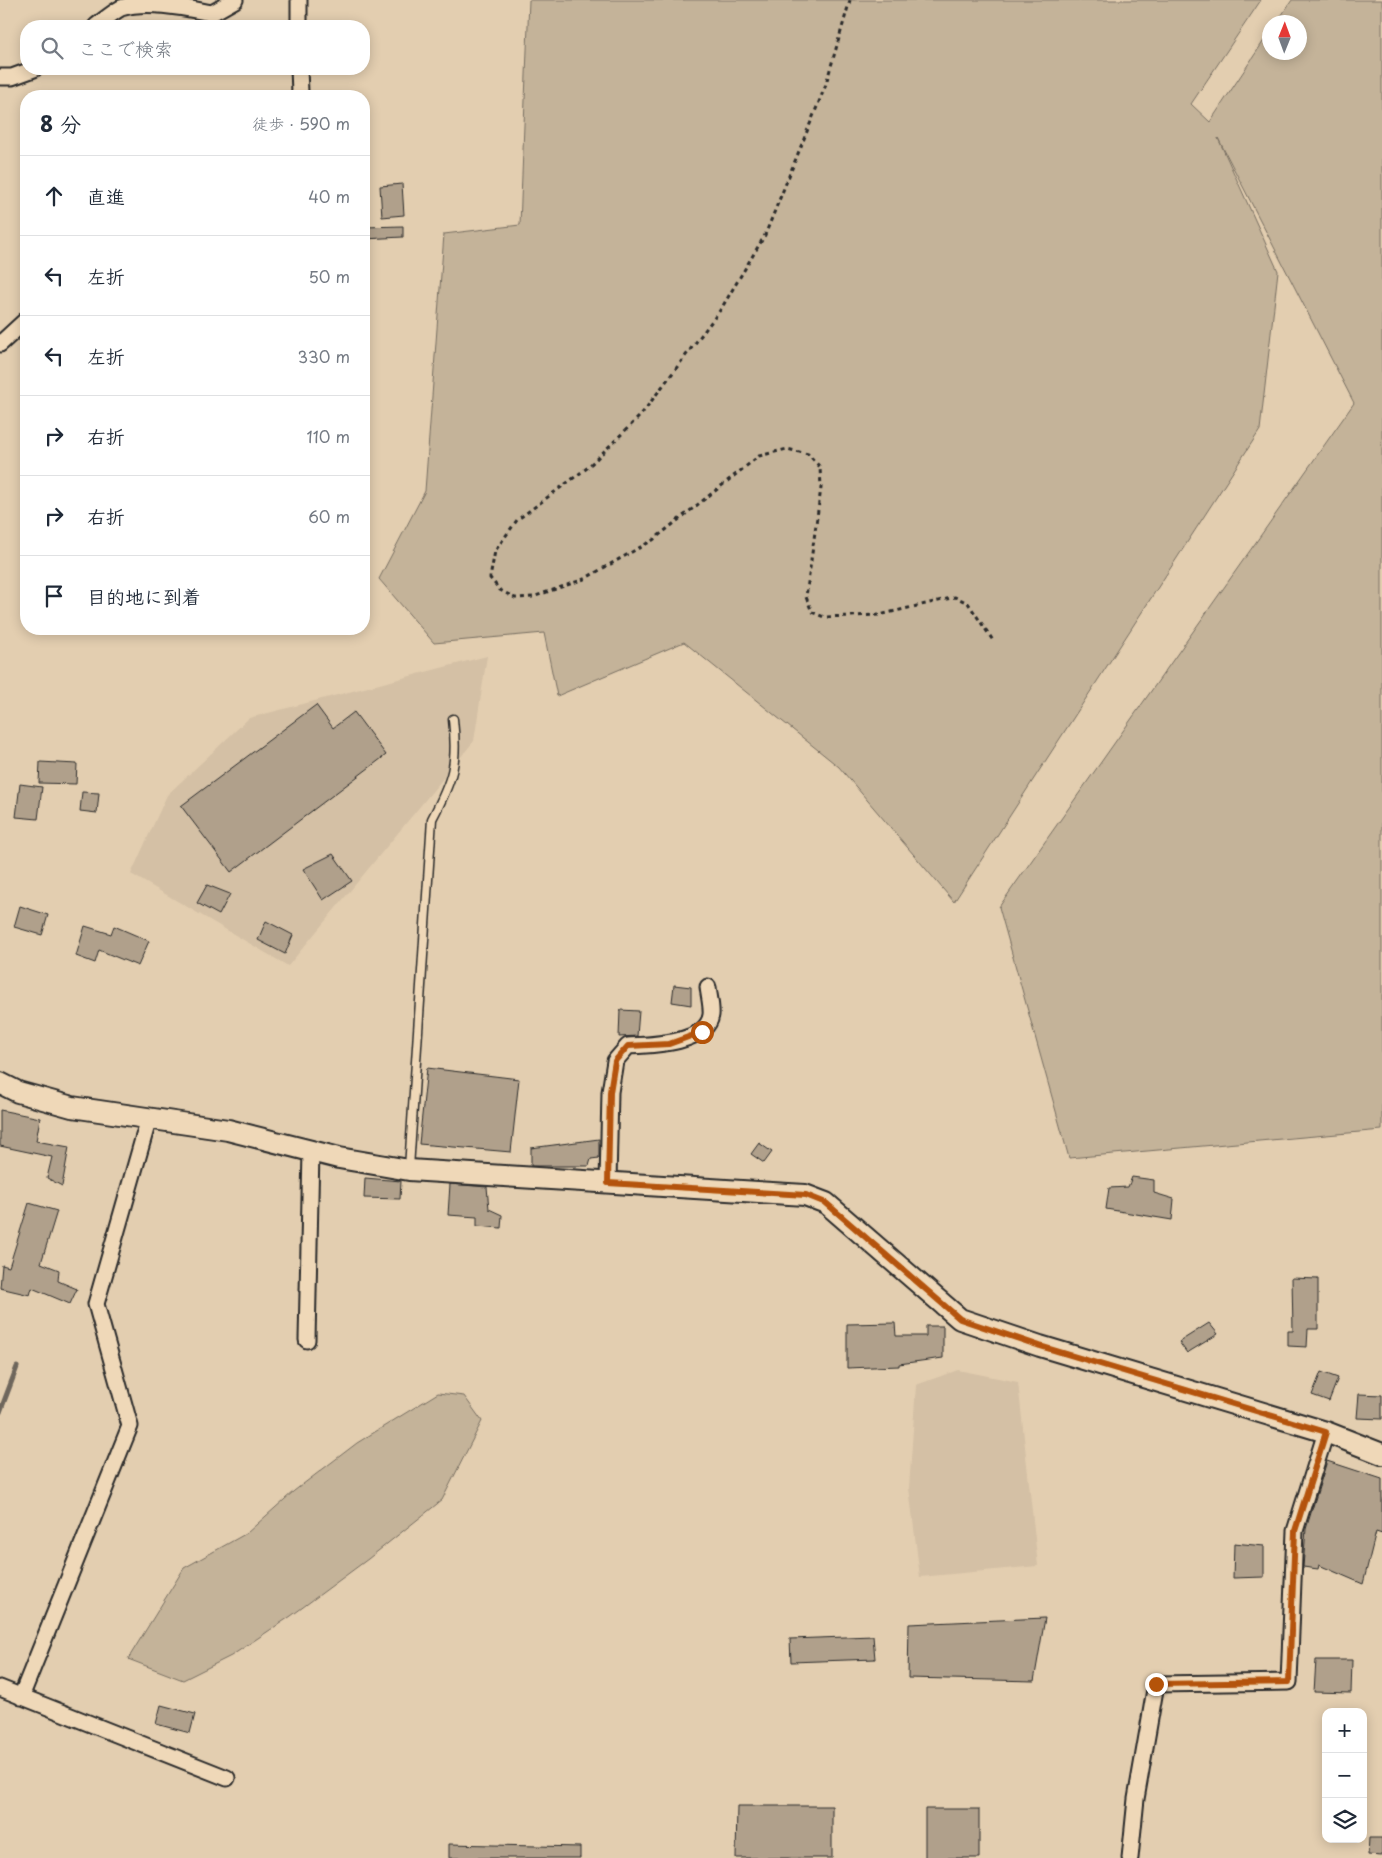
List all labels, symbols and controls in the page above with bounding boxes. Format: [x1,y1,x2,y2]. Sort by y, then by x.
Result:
north arrow [1262,15,1307,60]
search box [20,20,370,75]
icon: search [38,34,66,62]
text: ここで検索 [78,34,173,62]
text: 8 分 [40,107,81,139]
text: 徒歩 · 590 m [252,111,350,135]
icon: ahead [40,182,68,210]
text: 直進 [87,182,125,210]
text: 40 m [308,184,350,208]
icon: left [40,262,68,290]
text: 左折 [87,262,125,290]
text: 50 m [309,264,350,288]
icon: left [40,342,68,370]
text: 左折 [87,342,125,370]
text: 330 m [297,344,350,368]
icon: right [40,422,68,450]
text: 右折 [87,422,125,450]
text: 110 m [307,424,350,448]
icon: right [40,502,68,530]
text: 右折 [87,502,125,530]
text: 60 m [308,504,350,528]
icon: arrive [40,582,68,610]
text: 目的地に到着 [87,582,201,610]
route start [691,1021,714,1044]
route end [1145,1673,1168,1696]
map controls [1322,1708,1367,1843]
button: + [1322,1708,1367,1753]
button: − [1322,1753,1367,1798]
button: layers [1322,1798,1367,1843]

